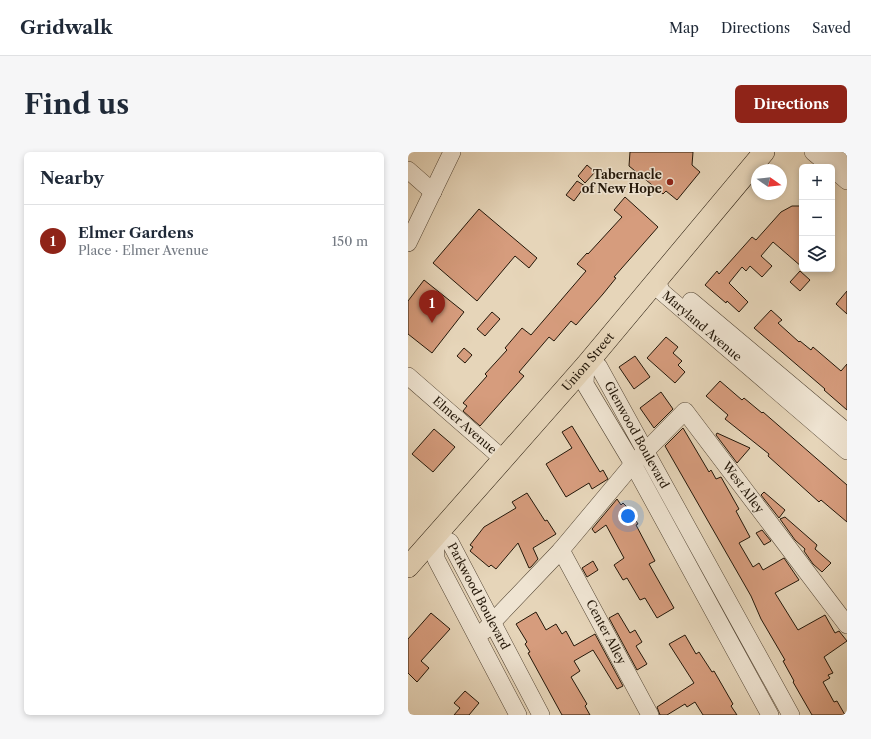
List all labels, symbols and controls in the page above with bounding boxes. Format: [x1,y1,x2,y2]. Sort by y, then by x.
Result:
text: Gridwalk [20,16,113,39]
text: Map [669,19,699,37]
text: Directions [721,19,790,37]
text: Saved [812,19,851,37]
button: Directions [735,85,847,123]
text: Find us [24,87,129,121]
north arrow [751,164,787,200]
map controls [799,164,835,272]
button: + [799,164,835,200]
place label: Tabernacle of New Hope [582,167,662,196]
text: Nearby [40,168,104,188]
marker: Tabernacle of New Hope [665,177,675,187]
button: − [799,200,835,236]
text: Elmer Gardens [78,223,194,242]
text: 1 [50,233,56,249]
text: 150 m [332,233,368,249]
button: layers [799,236,835,272]
text: Place · Elmer Avenue [78,242,209,258]
street label: Maryland Avenue [659,288,745,364]
pin: 1 [419,290,445,323]
street label: Union Street [559,329,617,394]
street label: Glenwood Boulevard [601,379,673,491]
street label: Elmer Avenue [430,393,500,457]
street label: West Alley [719,458,768,516]
your location [618,506,638,526]
street label: Parkwood Boulevard [445,540,514,653]
street label: Center Alley [583,597,630,667]

